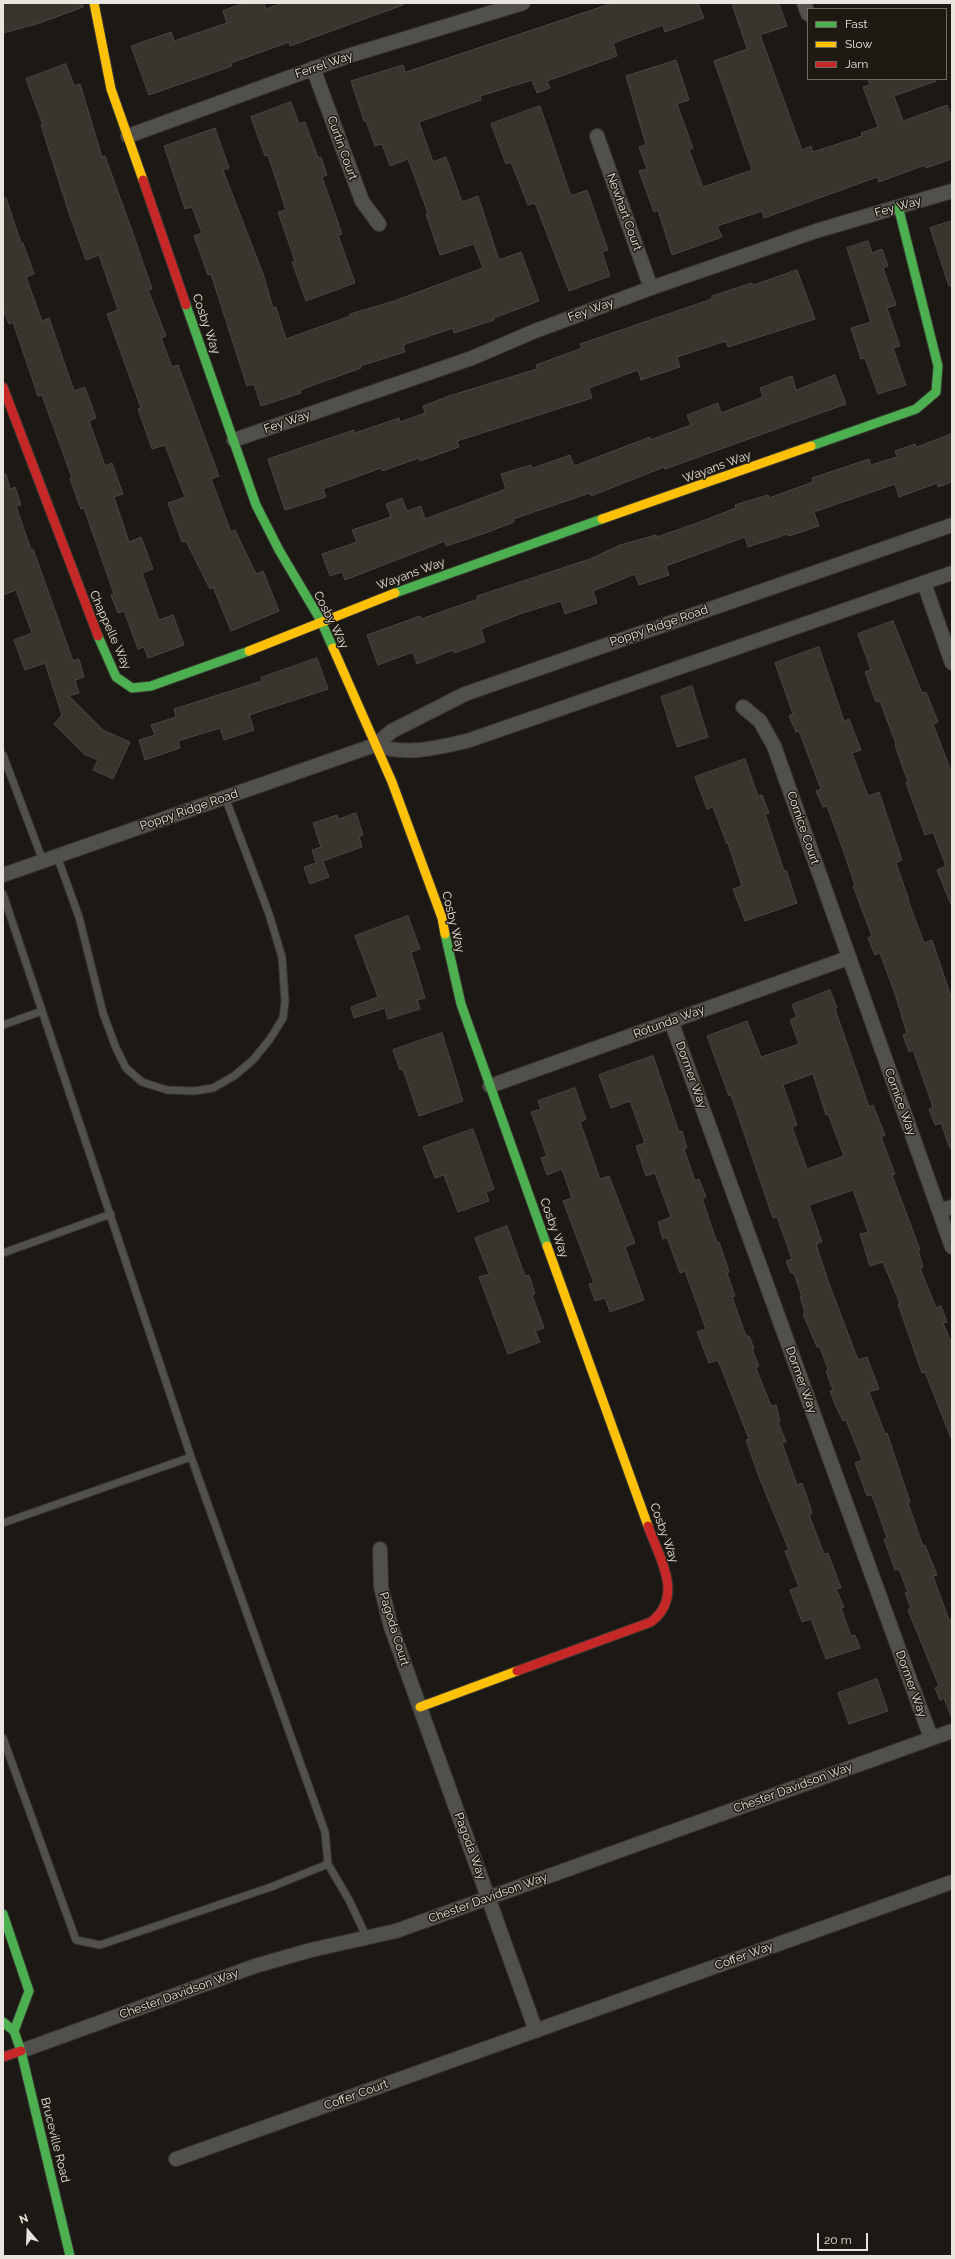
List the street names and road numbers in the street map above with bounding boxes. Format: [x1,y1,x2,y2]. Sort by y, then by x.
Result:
street label: Ferrel Way [293,48,355,82]
street label: Curtin Court [324,114,360,182]
street label: Newhart Court [603,171,645,253]
street label: Fey Way [873,193,923,221]
street label: Cosby Way [189,292,223,356]
street label: Fey Way [566,295,616,325]
street label: Fey Way [262,407,312,437]
street label: Wayans Way [681,448,753,486]
street label: Wayans Way [375,555,447,593]
street label: Chappelle Way [86,588,134,672]
street label: Cosby Way [310,589,352,651]
street label: Poppy Ridge Road [608,602,710,650]
street label: Poppy Ridge Road [138,786,240,834]
street label: Cornice Court [784,789,822,867]
street label: Cosby Way [438,890,468,954]
street label: Rotunda Way [631,1002,707,1042]
street label: Dormer Way [672,1040,710,1110]
street label: Cornice Way [881,1066,919,1138]
street label: Cosby Way [537,1196,571,1260]
street label: Dormer Way [782,1345,820,1415]
street label: Cosby Way [647,1501,681,1565]
street label: Pagoda Court [376,1590,412,1668]
street label: Dormer Way [892,1649,930,1719]
street label: Chester Davidson Way [732,1760,854,1816]
street label: Pagoda Way [451,1810,489,1882]
street label: Chester Davidson Way [427,1870,549,1926]
street label: Coffer Way [713,1939,775,1973]
street label: Chester Davidson Way [118,1966,240,2022]
street label: Coffer Court [322,2077,390,2113]
street label: Bruceville Road [37,2096,73,2184]

